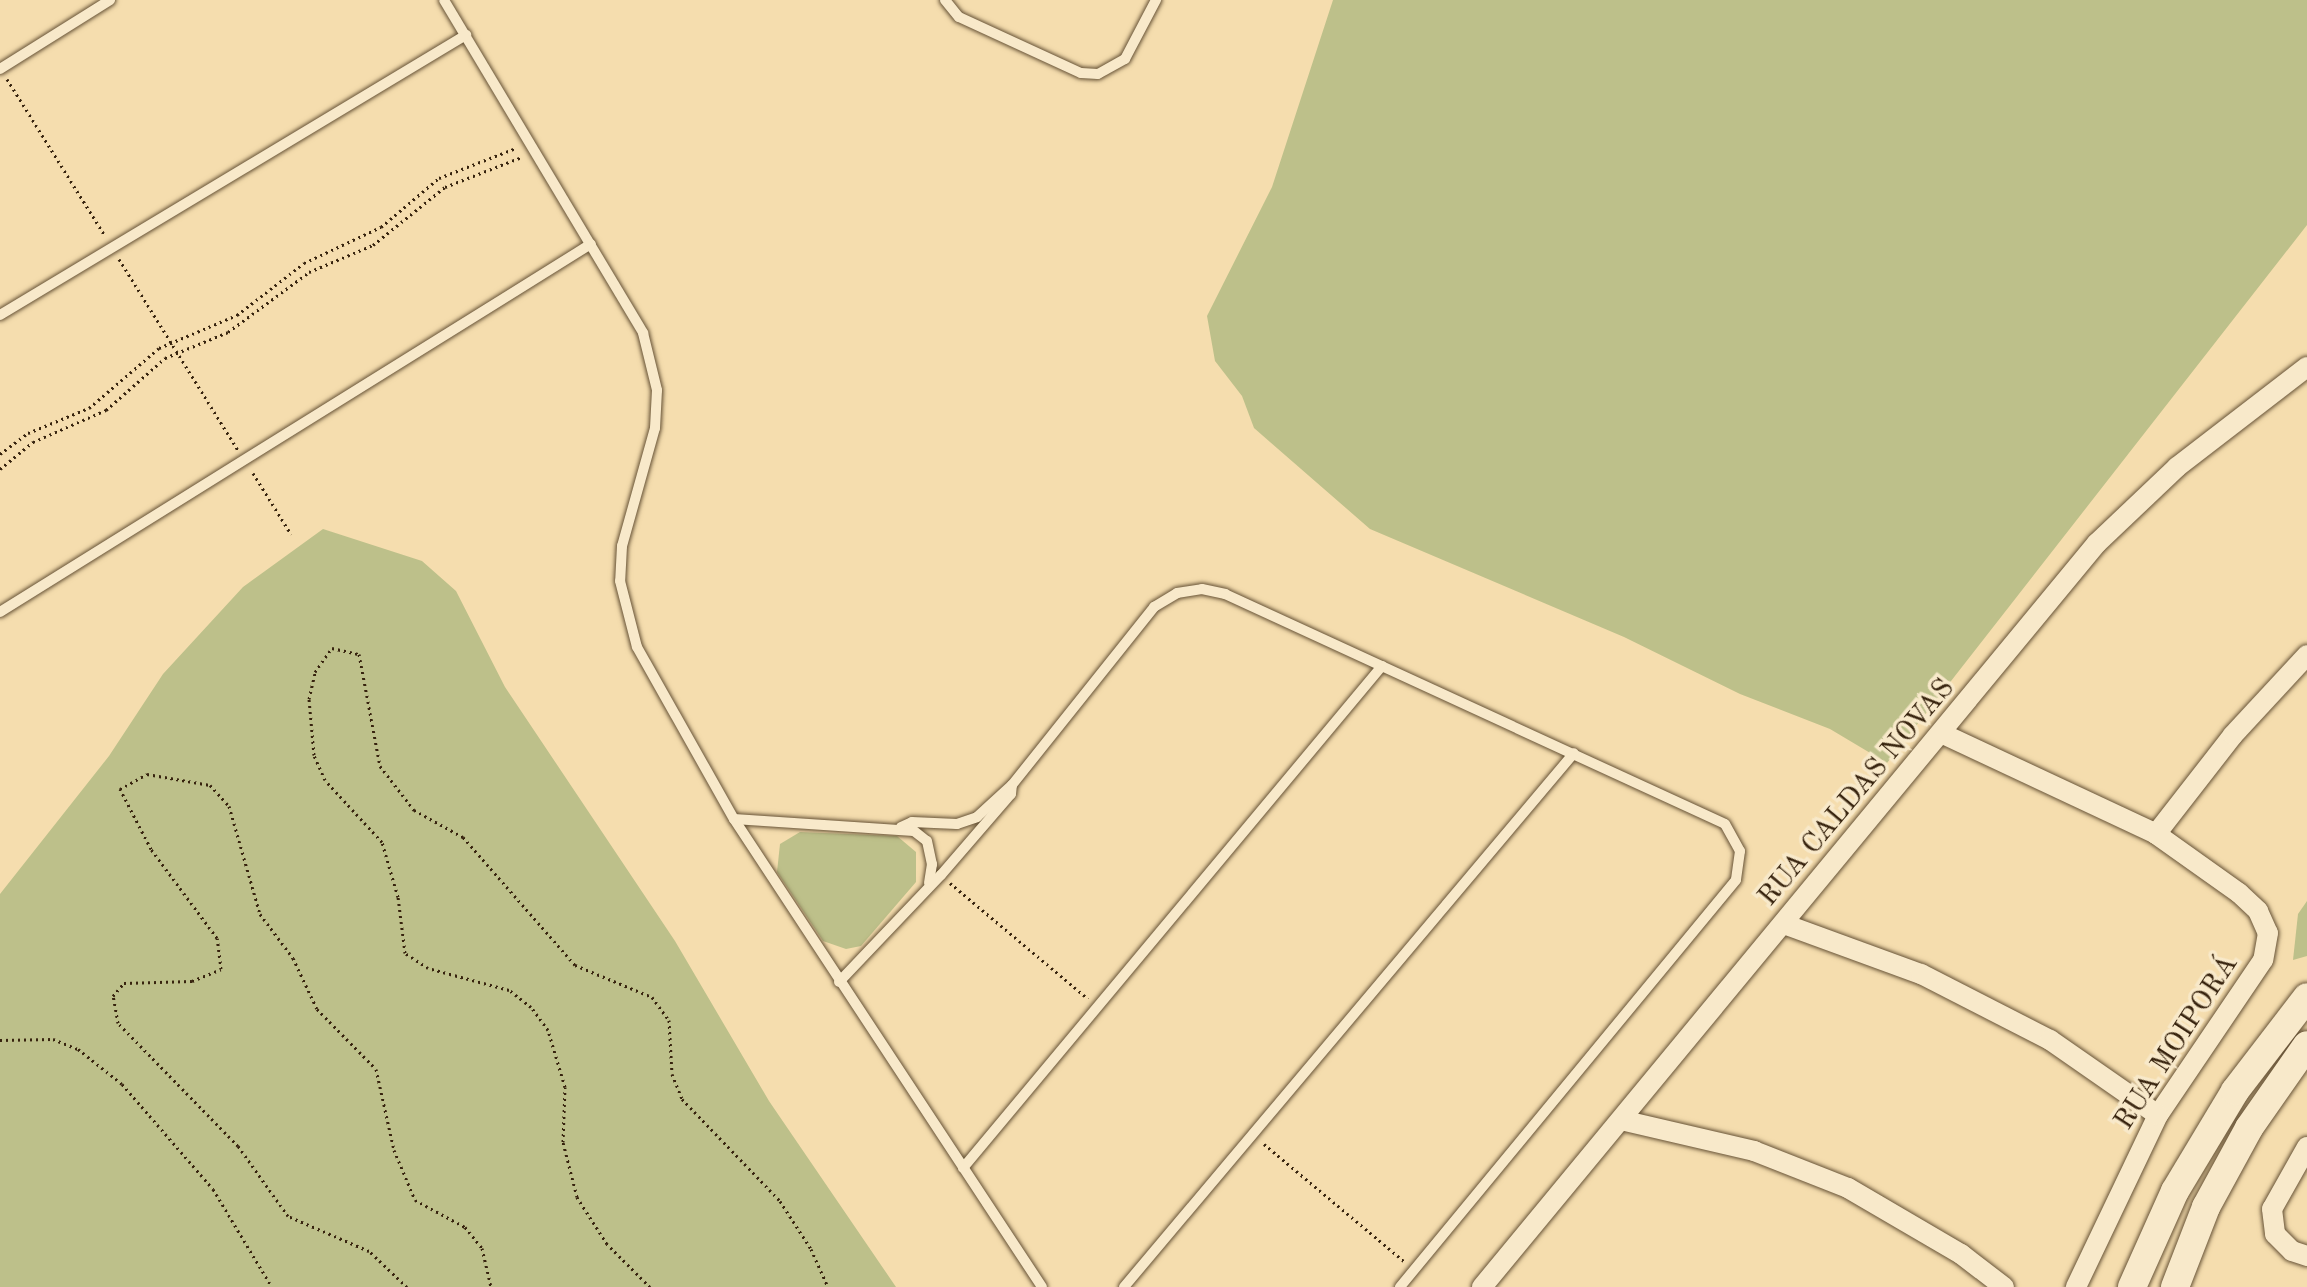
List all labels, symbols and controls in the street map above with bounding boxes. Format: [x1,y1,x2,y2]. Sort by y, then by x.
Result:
street label: RUA CALDAS NOVAS [1752,672,1962,914]
street label: RUA MOIPORÁ [2108,949,2246,1137]

